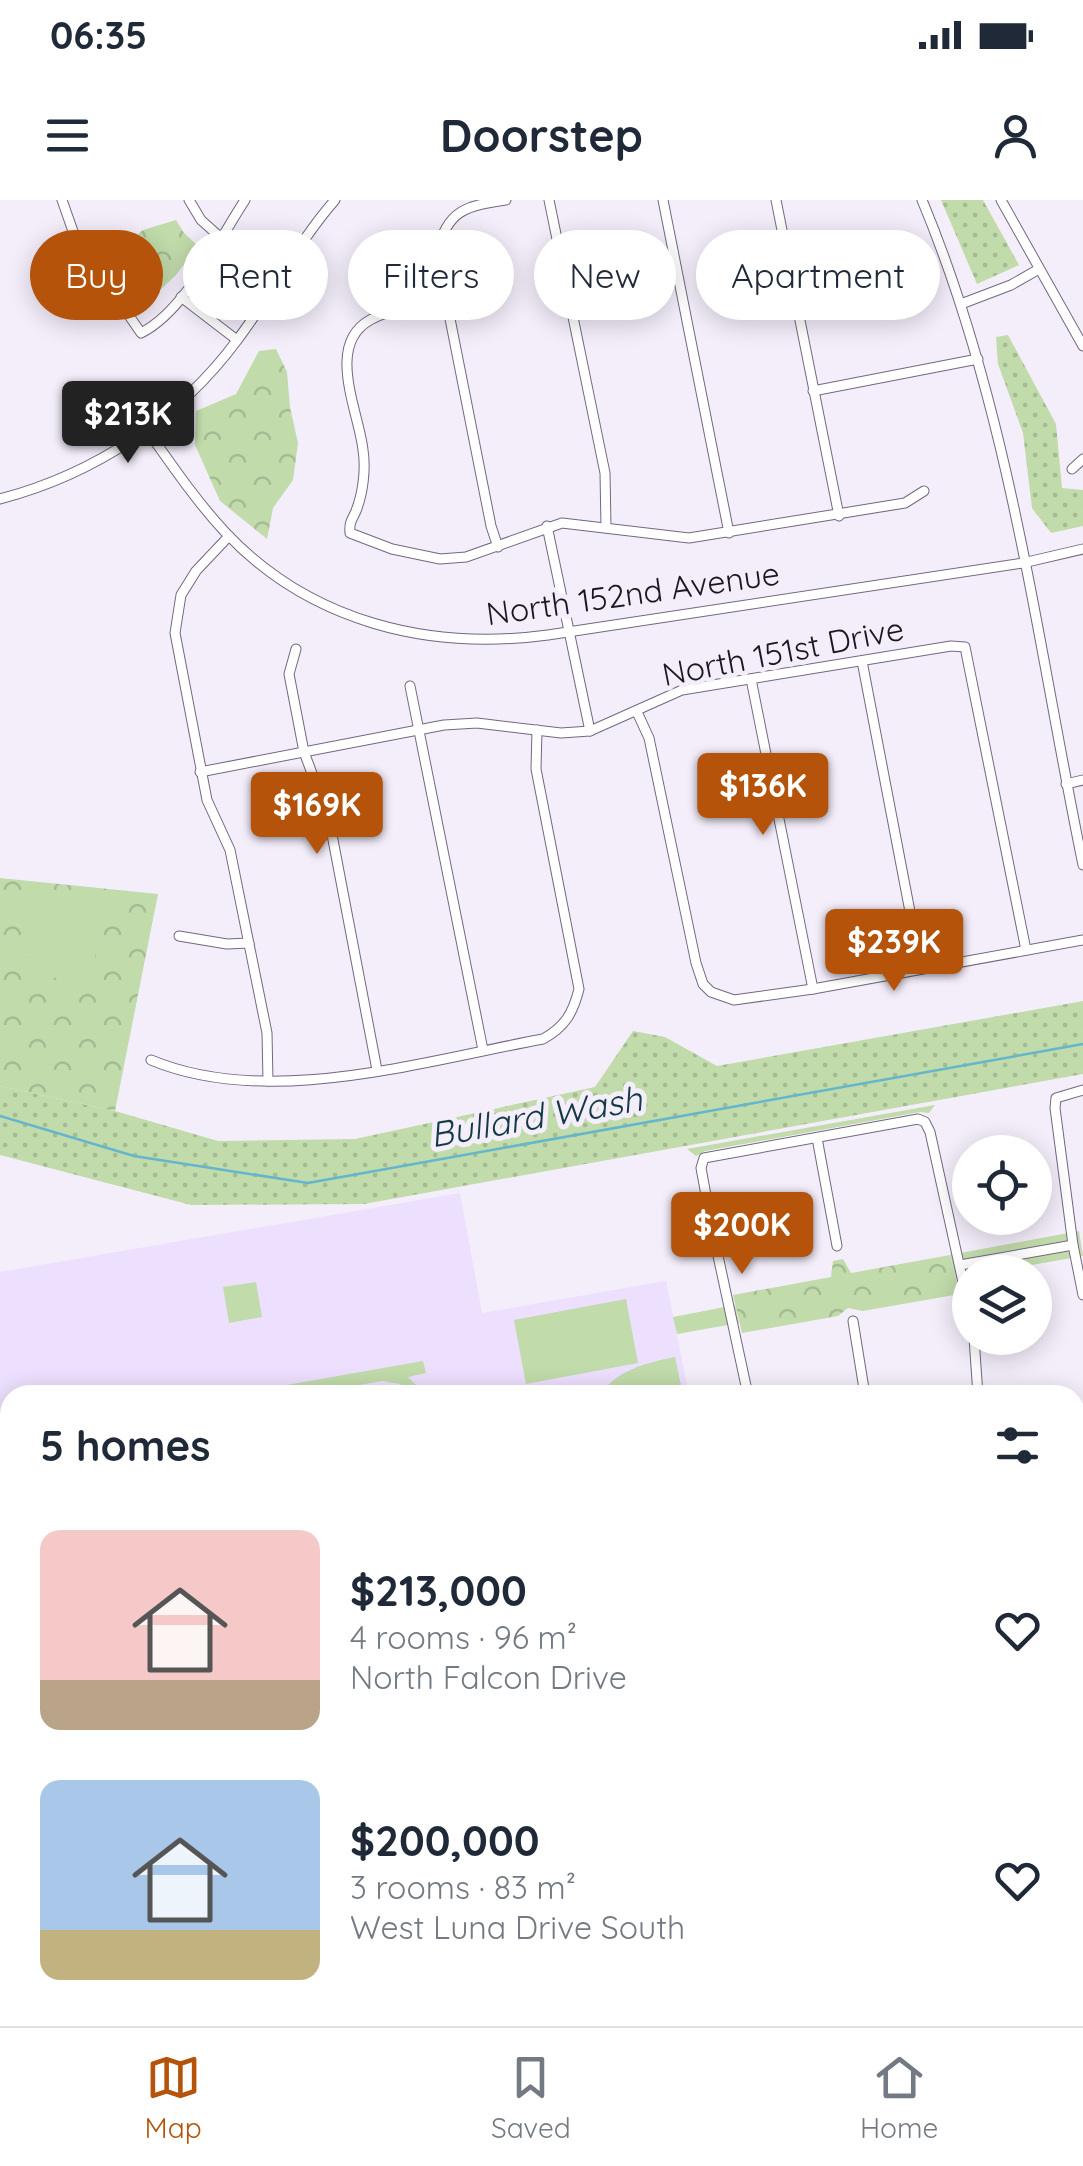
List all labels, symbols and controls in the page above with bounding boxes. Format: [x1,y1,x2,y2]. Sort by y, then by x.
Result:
text: 06:35 [50,11,147,59]
text: Doorstep [440,107,643,163]
icon: menu [40,108,95,163]
icon: person [988,108,1043,163]
chip: Buy [30,230,163,320]
chip: Rent [183,230,328,320]
chip: Filters [348,230,514,320]
chip: New [534,230,676,320]
chip: Apartment [696,230,940,320]
pin: $213K [58,381,198,466]
text: $213K [84,393,172,433]
street label: North 152nd Avenue [484,553,782,633]
street label: North 151st Drive [659,608,907,694]
pin: $136K [693,753,833,838]
text: $136K [719,765,807,805]
pin: $169K [247,772,387,857]
text: $169K [273,784,361,824]
pin: $239K [824,909,964,994]
text: $239K [847,921,941,961]
water label: Bullard Wash [426,1076,646,1156]
map controls [952,1135,1052,1355]
button: locate [952,1135,1052,1235]
pin: $200K [672,1192,812,1277]
text: $200K [693,1204,791,1244]
button: layers [952,1255,1052,1355]
icon: filters [990,1418,1045,1473]
text: 5 homes [40,1419,211,1472]
text: $213,000 [350,1564,527,1617]
icon: home [120,1570,240,1690]
icon: heart [990,1603,1045,1658]
text: 4 rooms · 96 m² [350,1617,577,1657]
text: North Falcon Drive [350,1657,627,1697]
text: $200,000 [350,1814,539,1867]
icon: home [120,1820,240,1940]
icon: heart [990,1853,1045,1908]
text: 3 rooms · 83 m² [350,1867,576,1907]
text: West Luna Drive South [350,1907,685,1947]
tab: Map [145,2050,202,2145]
tab: Saved [491,2050,571,2145]
tab: Home [860,2050,938,2145]

